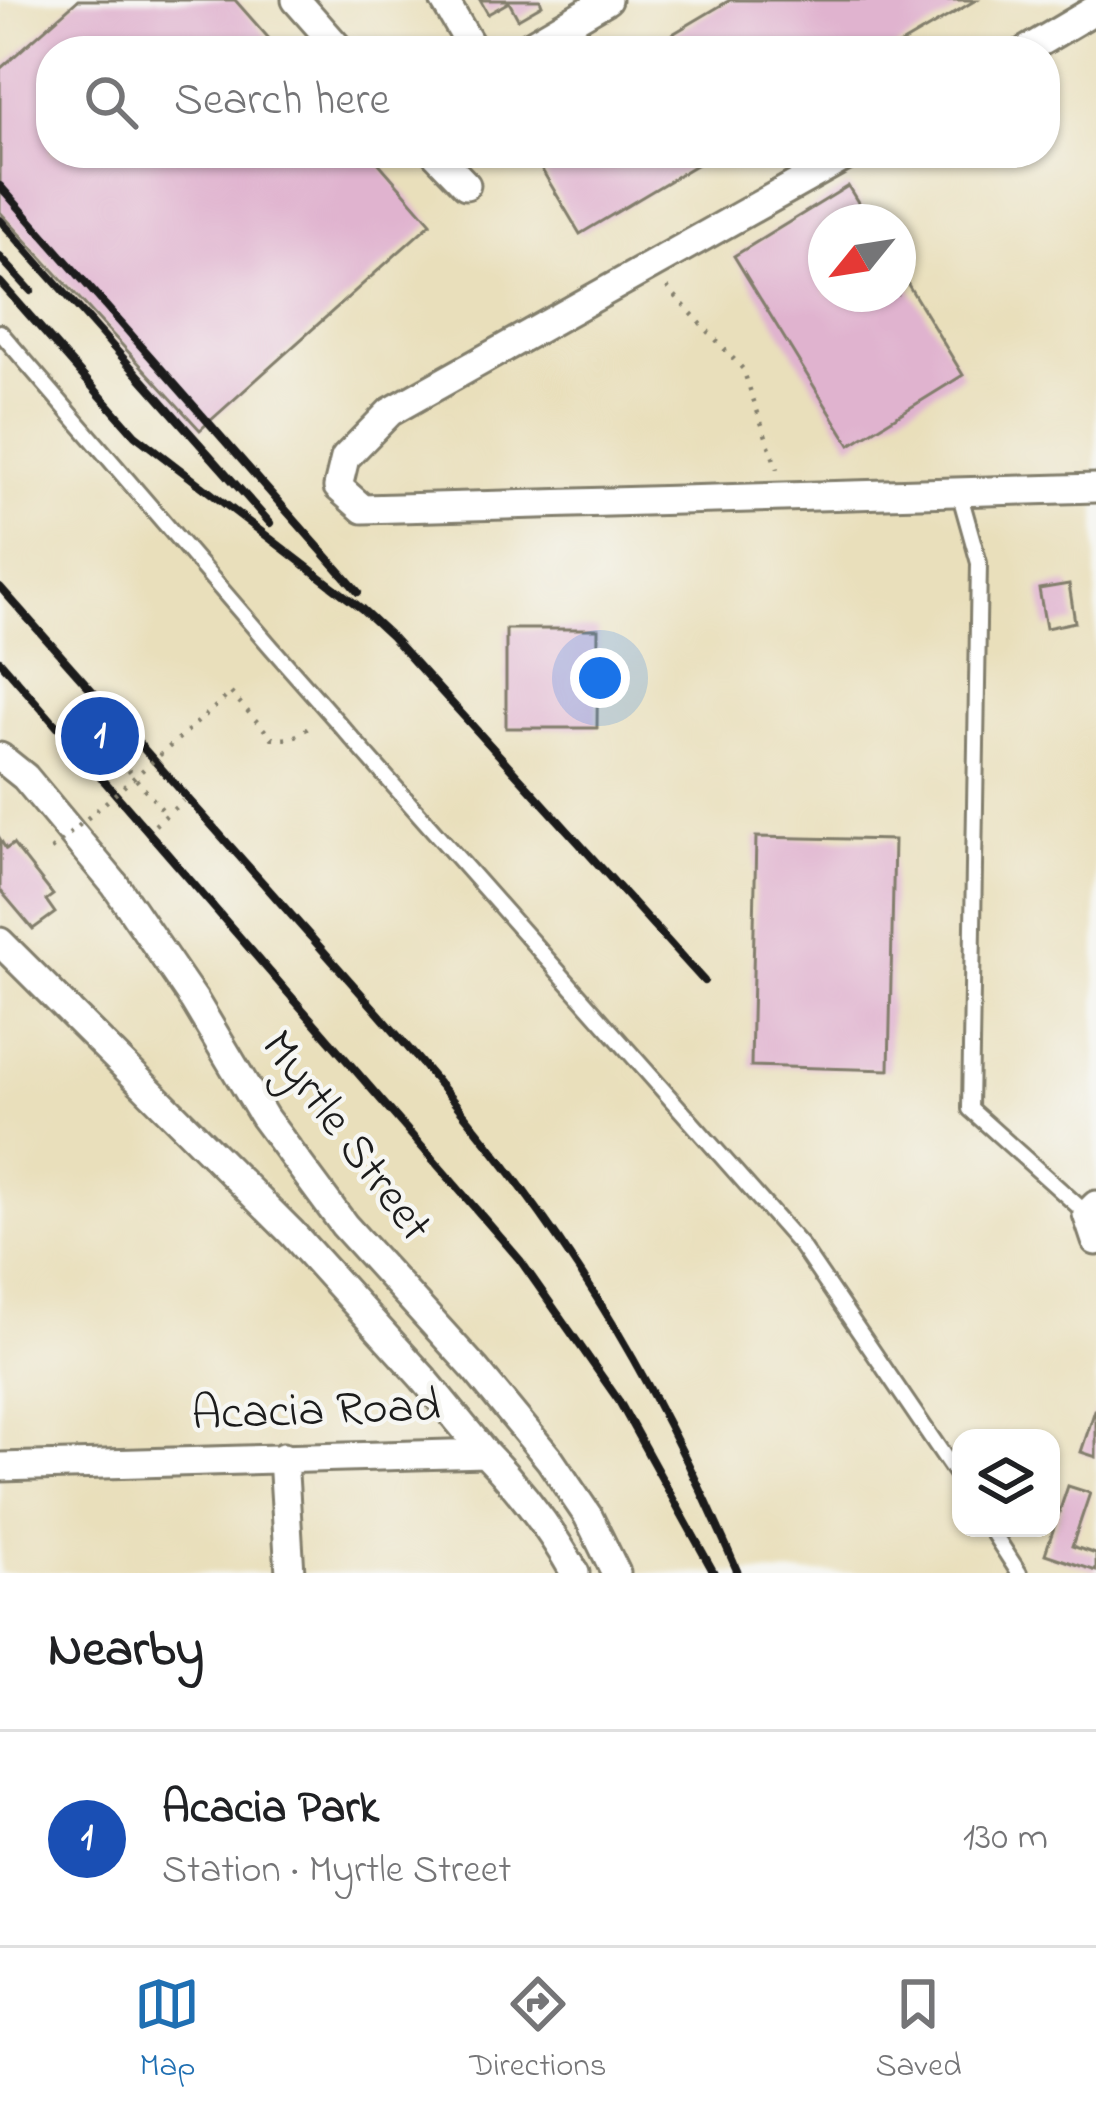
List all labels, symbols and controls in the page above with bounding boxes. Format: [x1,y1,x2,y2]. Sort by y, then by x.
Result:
search box [36,36,1060,168]
icon: search [78,69,144,135]
text: Search here [174,69,390,135]
north arrow [808,204,916,312]
your location [570,648,630,708]
pin: 1 [61,691,139,781]
street label: Myrtle Street [242,1016,448,1258]
street label: Acacia Road [190,1373,442,1451]
map controls [952,1429,1060,1537]
button: layers [952,1429,1060,1537]
text: Nearby [48,1614,204,1689]
text: Acacia Park [162,1777,379,1843]
text: 1 [81,1810,93,1867]
text: 130 m [963,1810,1048,1867]
text: Station · Myrtle Street [162,1843,511,1900]
tab: Map [134,1971,200,2091]
tab: Directions [469,1971,607,2091]
tab: Saved [875,1971,962,2091]

